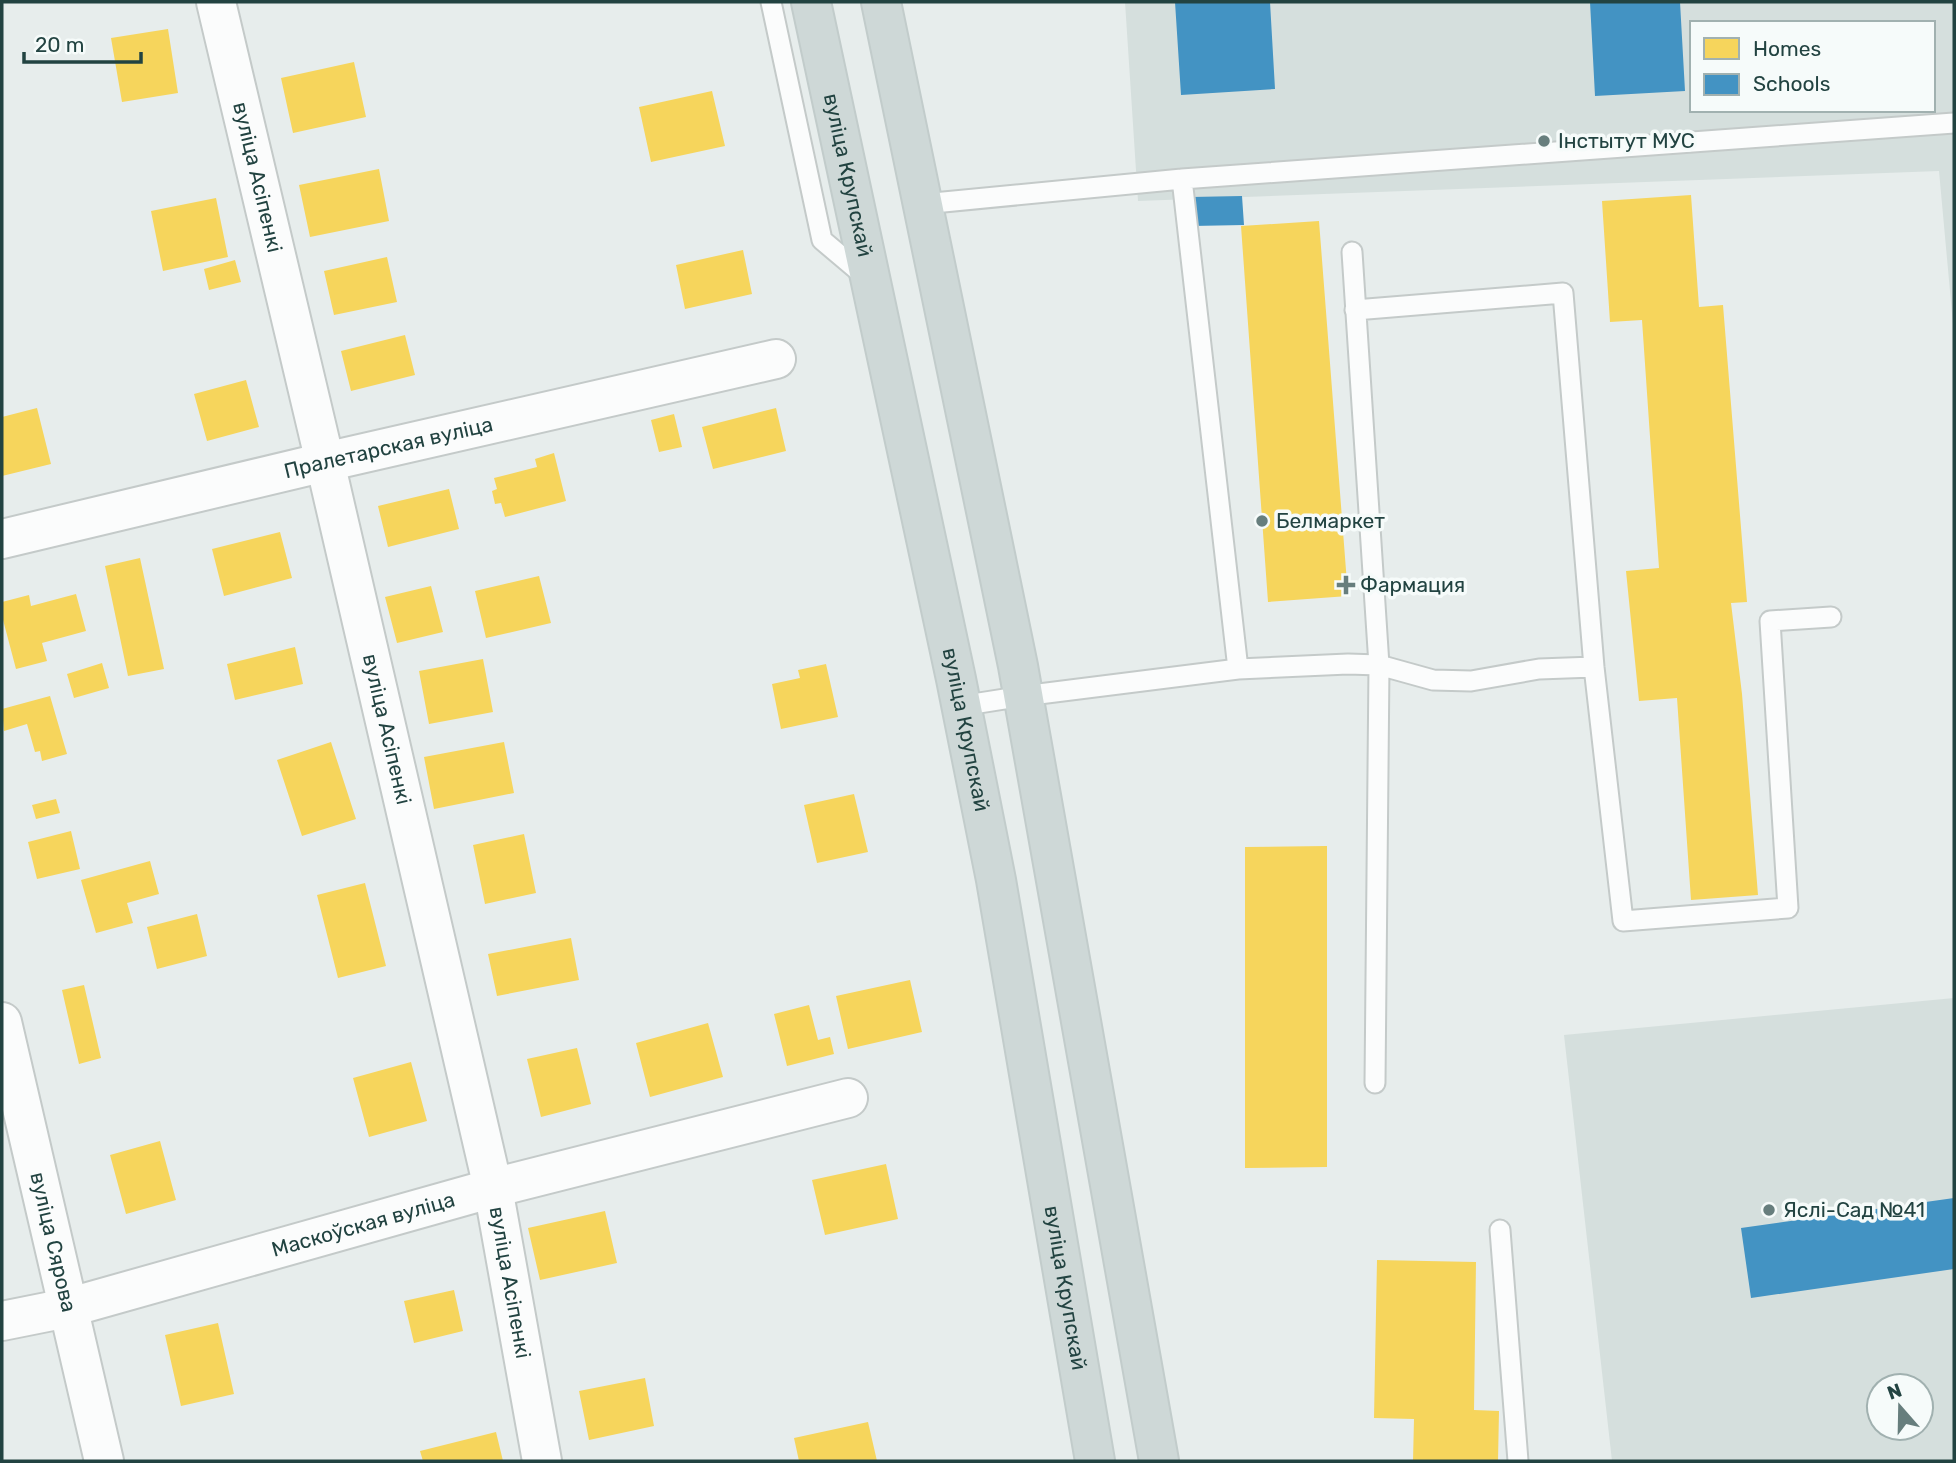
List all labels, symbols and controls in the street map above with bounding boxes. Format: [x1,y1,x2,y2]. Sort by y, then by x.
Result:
scale bar [24,21,142,65]
legend [1690,21,1935,112]
text: 20 m [35,32,84,57]
text: Homes [1753,36,1821,61]
text: Schools [1753,71,1830,96]
street label: вуліца Крупскай [819,91,878,259]
street label: вуліца Асіпенкі [228,99,288,255]
place label: Інстытут МУС [1558,128,1695,153]
marker: Інстытут МУС [1536,133,1552,149]
street label: Пралетарская вуліца [281,411,495,483]
place label: Белмаркет [1276,508,1385,533]
marker: Белмаркет [1254,513,1270,529]
place label: Фармация [1360,572,1465,597]
marker: Фармация [1338,577,1354,593]
street label: вуліца Крупскай [938,645,995,814]
street label: вуліца Асіпенкі [358,651,417,807]
street label: вуліца Сярова [25,1170,82,1315]
street label: Маскоўская вуліца [269,1186,457,1262]
place label: Яслі-Сад №41 [1783,1197,1925,1222]
marker: Яслі-Сад №41 [1761,1202,1777,1218]
street label: вуліца Крупскай [1040,1204,1092,1372]
street label: вуліца Асіпенкі [485,1205,536,1360]
north arrow [1865,1372,1935,1442]
text: N [1884,1378,1905,1405]

